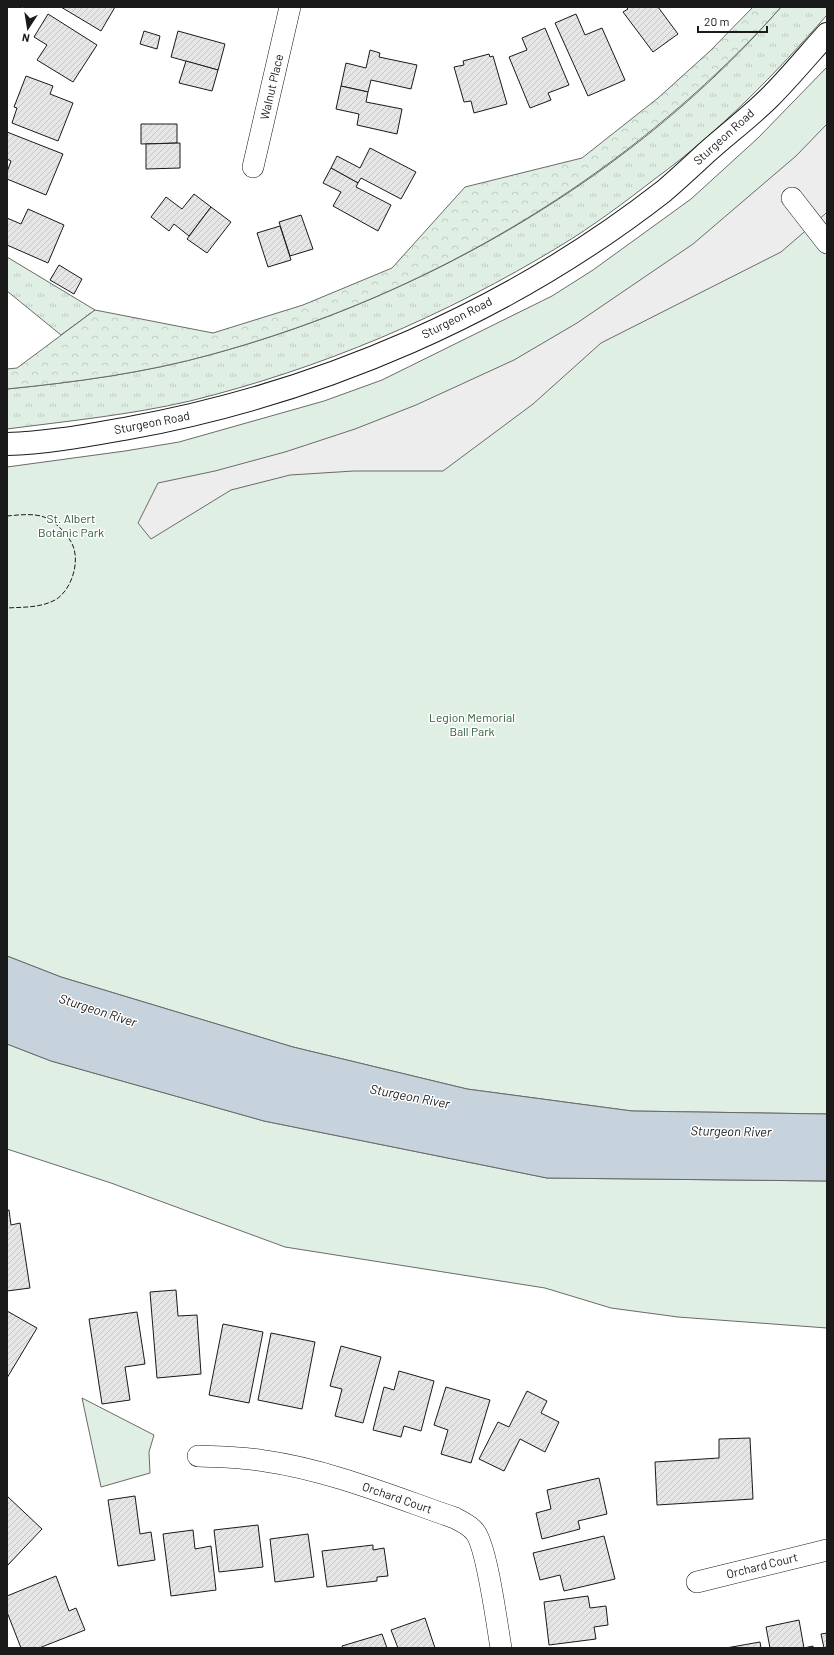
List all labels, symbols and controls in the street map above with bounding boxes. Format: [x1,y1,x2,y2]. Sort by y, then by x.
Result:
north arrow [8,8,48,48]
scale bar [698,8,767,34]
text: 20 m [704,14,730,28]
text: N [21,31,31,45]
street label: Walnut Place [257,52,285,121]
street label: Sturgeon Road [690,105,757,167]
street label: Sturgeon Road [419,293,494,341]
street label: Sturgeon Road [113,408,191,436]
park label: St. Albert Botanic Park [38,511,104,539]
park label: Legion Memorial Ball Park [429,710,515,738]
water label: Sturgeon River [57,990,139,1030]
water label: Sturgeon River [369,1080,452,1112]
water label: Sturgeon River [690,1122,772,1140]
street label: Orchard Court [361,1479,434,1516]
street label: Orchard Court [725,1549,799,1581]

